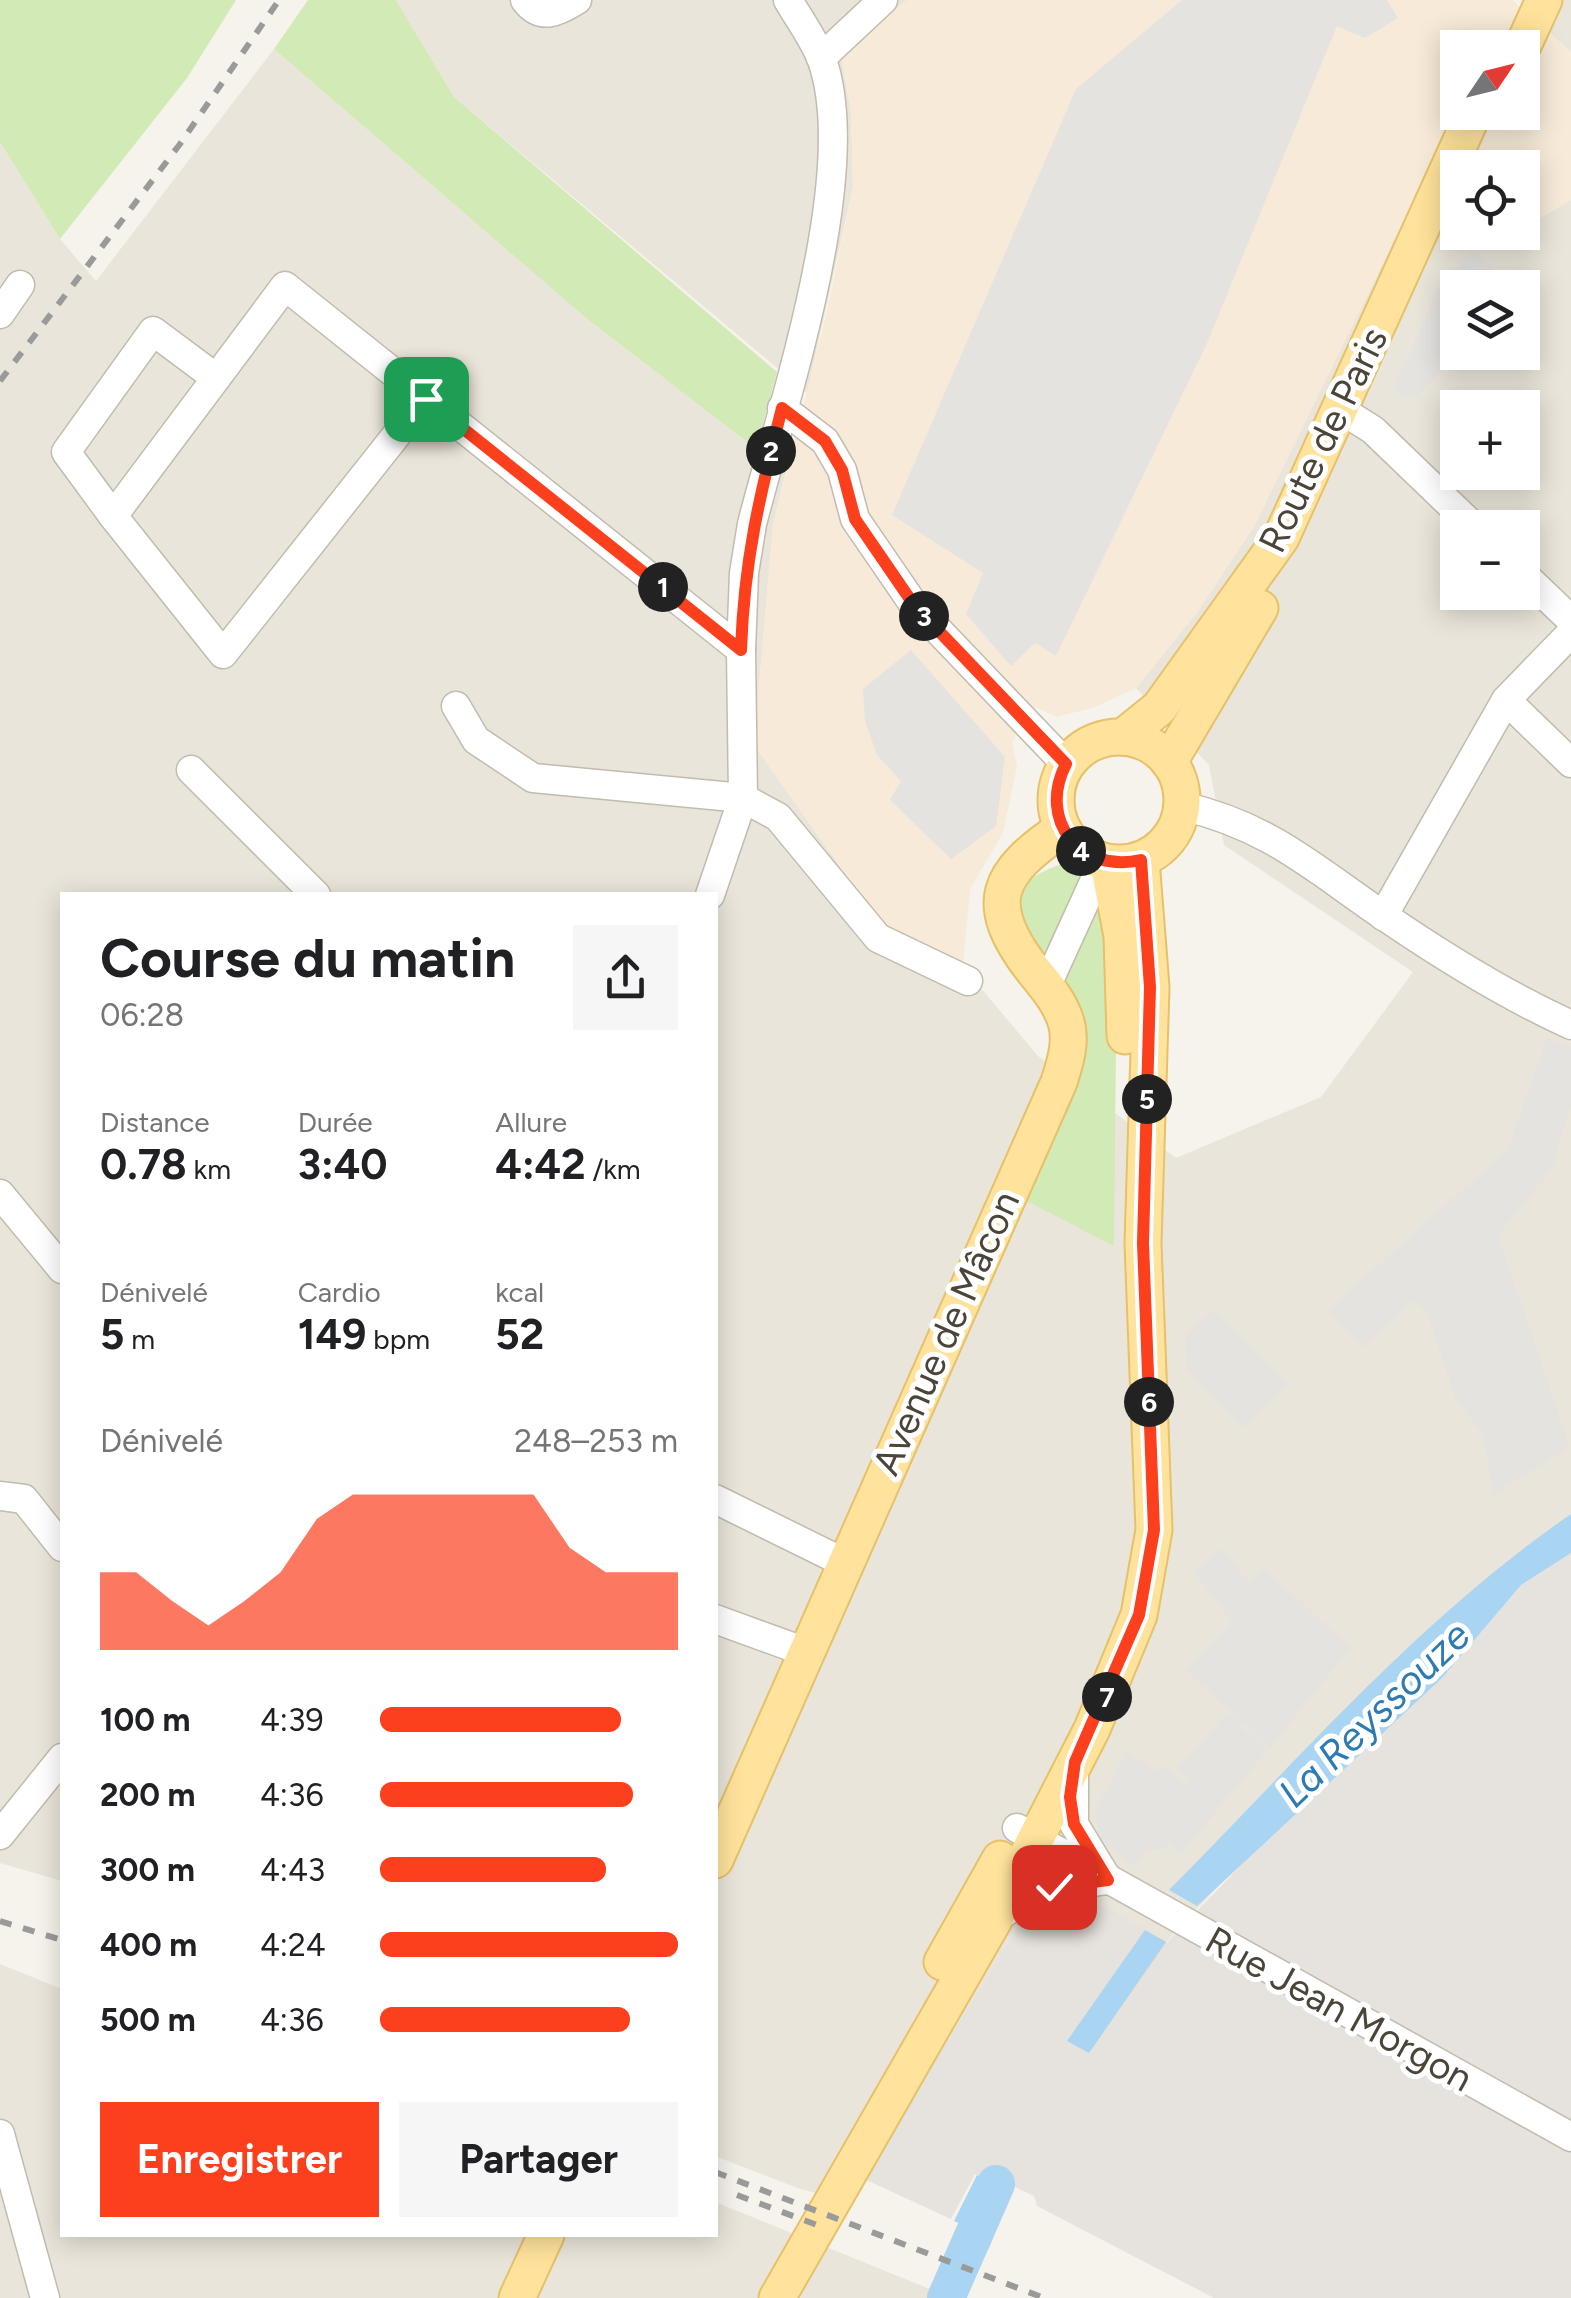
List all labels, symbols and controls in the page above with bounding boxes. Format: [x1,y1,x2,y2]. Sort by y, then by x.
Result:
north arrow [1440,30,1540,130]
map controls [1440,30,1540,610]
button: locate [1440,150,1540,250]
button: layers [1440,270,1540,370]
street label: Route de Paris [1249,320,1397,560]
pin [384,357,469,442]
icon: arrive [399,372,454,427]
button: + [1440,390,1540,490]
pin: 2 [746,426,796,476]
text: 2 [763,434,779,468]
button: − [1440,510,1540,610]
pin: 1 [638,562,688,612]
text: 1 [657,570,669,604]
pin: 3 [899,591,949,641]
text: 3 [916,599,932,633]
pin: 4 [1056,826,1106,876]
text: 4 [1072,834,1090,868]
text: Course du matin [100,925,515,991]
button: share [573,925,678,1030]
text: 06:28 [100,996,184,1034]
pin: 5 [1122,1074,1172,1124]
text: 5 [1139,1082,1155,1116]
text: Distance [100,1105,210,1139]
text: Durée [298,1105,373,1139]
text: Allure [495,1105,567,1139]
text: 0.78 [100,1139,187,1190]
text: 3:40 [298,1139,387,1190]
text: 4:42 [495,1139,585,1190]
text: km [187,1152,231,1186]
text: /km [585,1152,641,1186]
street label: Avenue de Mâcon [863,1184,1029,1482]
text: Dénivelé [100,1275,208,1309]
text: Cardio [298,1275,381,1309]
text: kcal [495,1275,544,1309]
text: 5 [100,1309,124,1360]
text: 149 [298,1309,366,1360]
text: 52 [495,1309,544,1360]
text: m [124,1322,155,1356]
text: bpm [366,1322,430,1356]
pin: 6 [1124,1377,1174,1427]
text: 6 [1141,1385,1157,1419]
text: Dénivelé [100,1422,223,1460]
text: 248–253 m [514,1422,678,1460]
water label: La Reyssouze [1269,1611,1480,1817]
pin: 7 [1082,1672,1132,1722]
text: 7 [1099,1680,1115,1714]
text: 100 m [100,1701,191,1739]
text: 4:39 [260,1701,324,1739]
text: 200 m [100,1776,196,1814]
text: 4:36 [260,1776,324,1814]
pin [1012,1845,1097,1930]
text: 300 m [100,1851,195,1889]
text: 4:43 [260,1851,325,1889]
icon: check [1027,1860,1082,1915]
street label: Rue Jean Morgon [1198,1917,1480,2101]
text: 400 m [100,1926,197,1964]
text: 4:24 [260,1926,326,1964]
text: 500 m [100,2001,196,2039]
text: 4:36 [260,2001,324,2039]
button: Enregistrer [100,2102,379,2217]
button: Partager [399,2102,678,2217]

